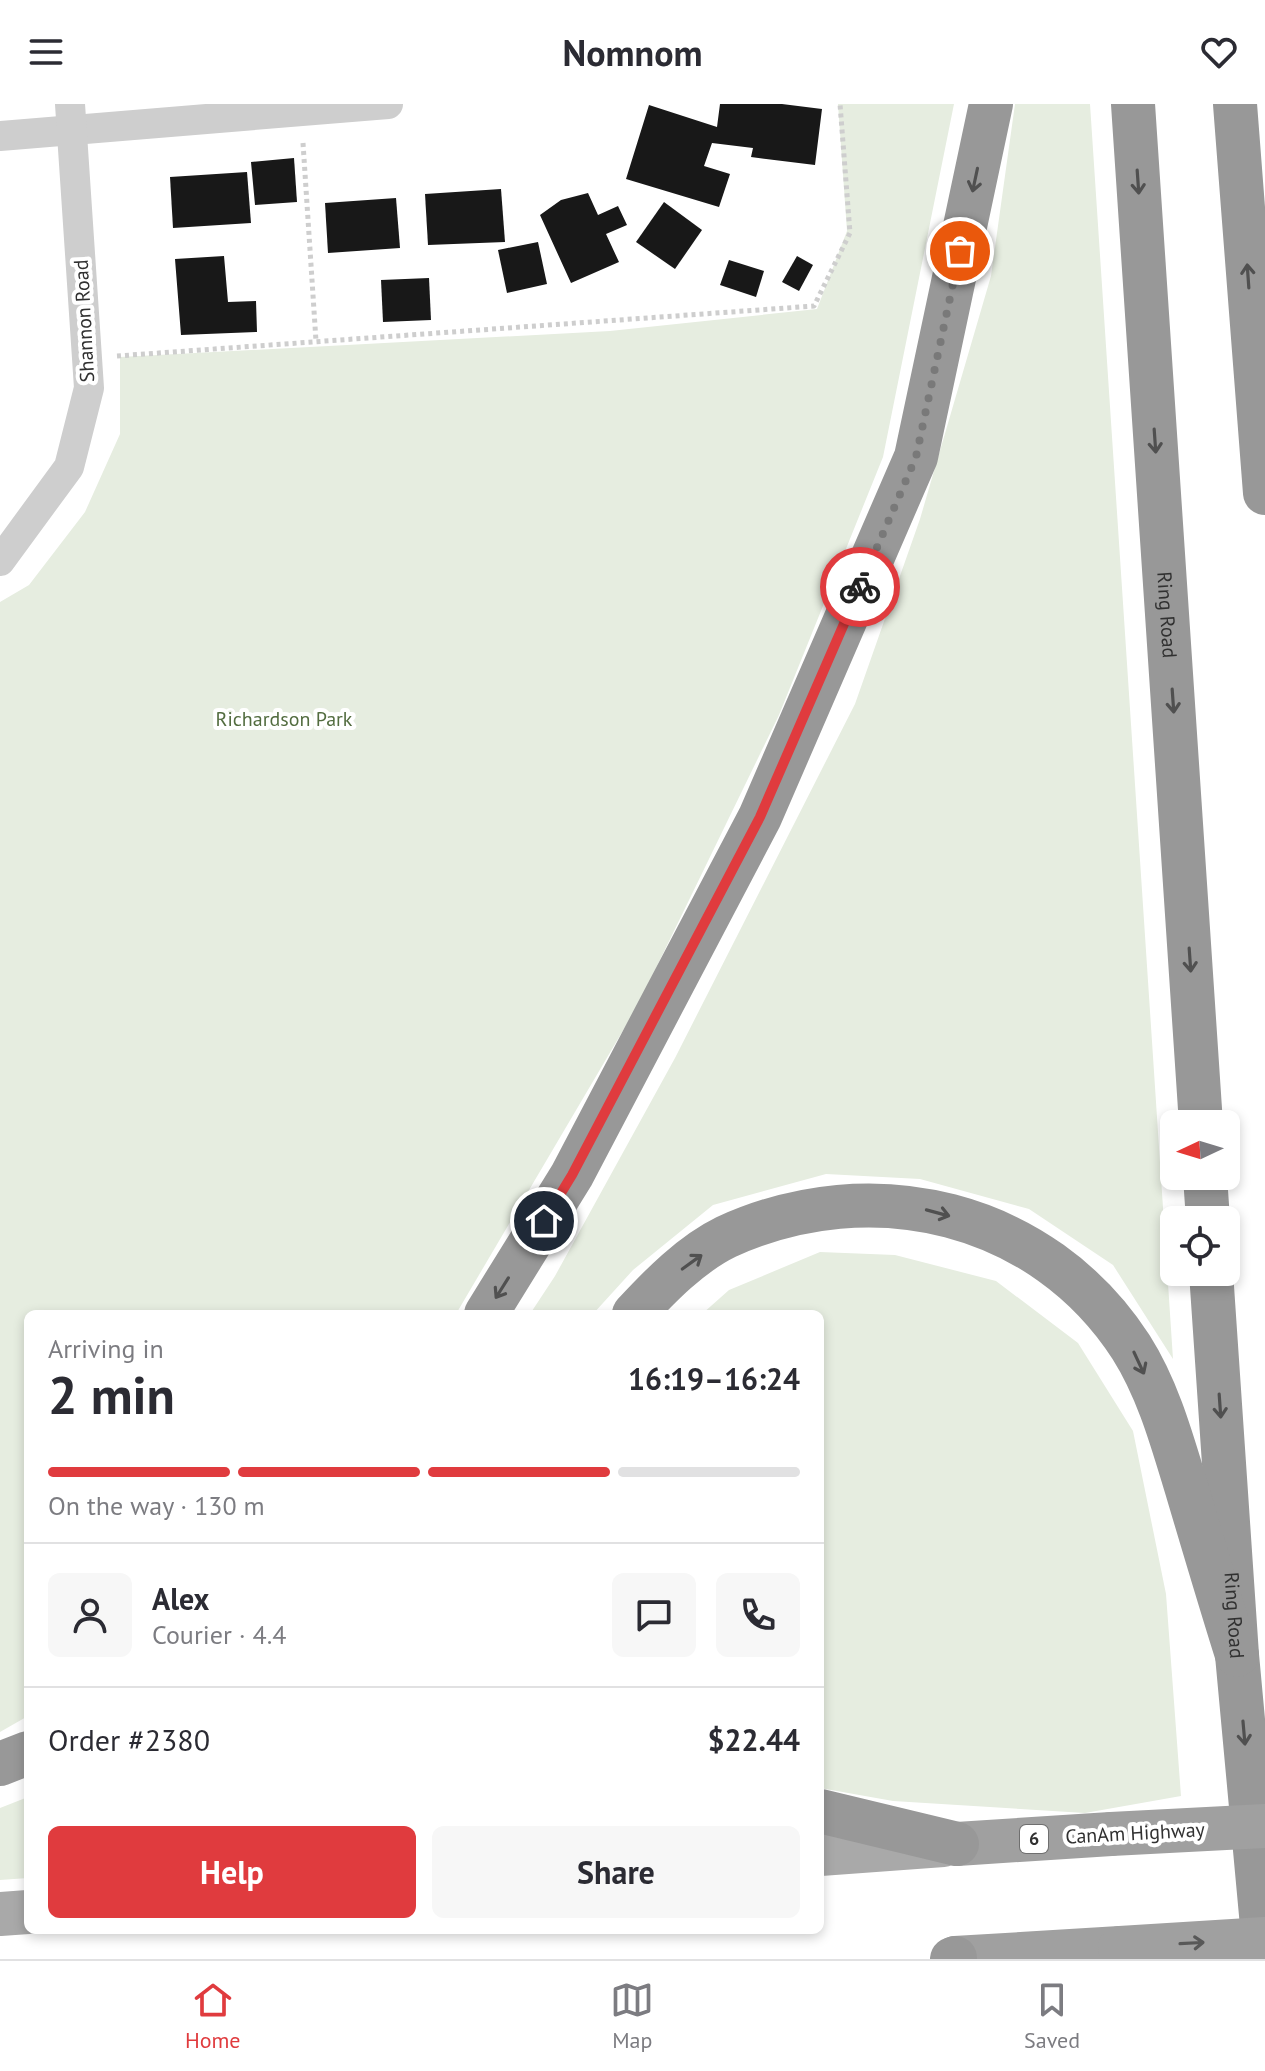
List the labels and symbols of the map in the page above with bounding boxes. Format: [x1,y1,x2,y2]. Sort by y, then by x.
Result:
one-way arrow [967,167,982,193]
one-way arrow [1131,168,1146,195]
pin [926,217,994,285]
street label: Shannon Road [68,259,100,383]
one-way arrow [1240,263,1255,290]
one-way arrow [1148,427,1163,454]
courier [820,547,900,627]
street label: Ring Road [1151,571,1183,659]
one-way arrow [1166,687,1181,714]
park label: Richardson Park [216,706,353,732]
one-way arrow [1183,946,1198,973]
north arrow [1160,1110,1240,1190]
pin [510,1187,578,1255]
one-way arrow [925,1206,951,1221]
one-way arrow [680,1254,702,1270]
one-way arrow [494,1276,511,1298]
one-way arrow [1132,1351,1147,1375]
one-way arrow [1213,1392,1228,1419]
street label: Ring Road [1218,1571,1250,1659]
one-way arrow [1237,1719,1252,1746]
street label: CanAm Highway [1065,1816,1206,1850]
road number: 6 [1020,1825,1048,1853]
one-way arrow [1178,1935,1205,1950]

